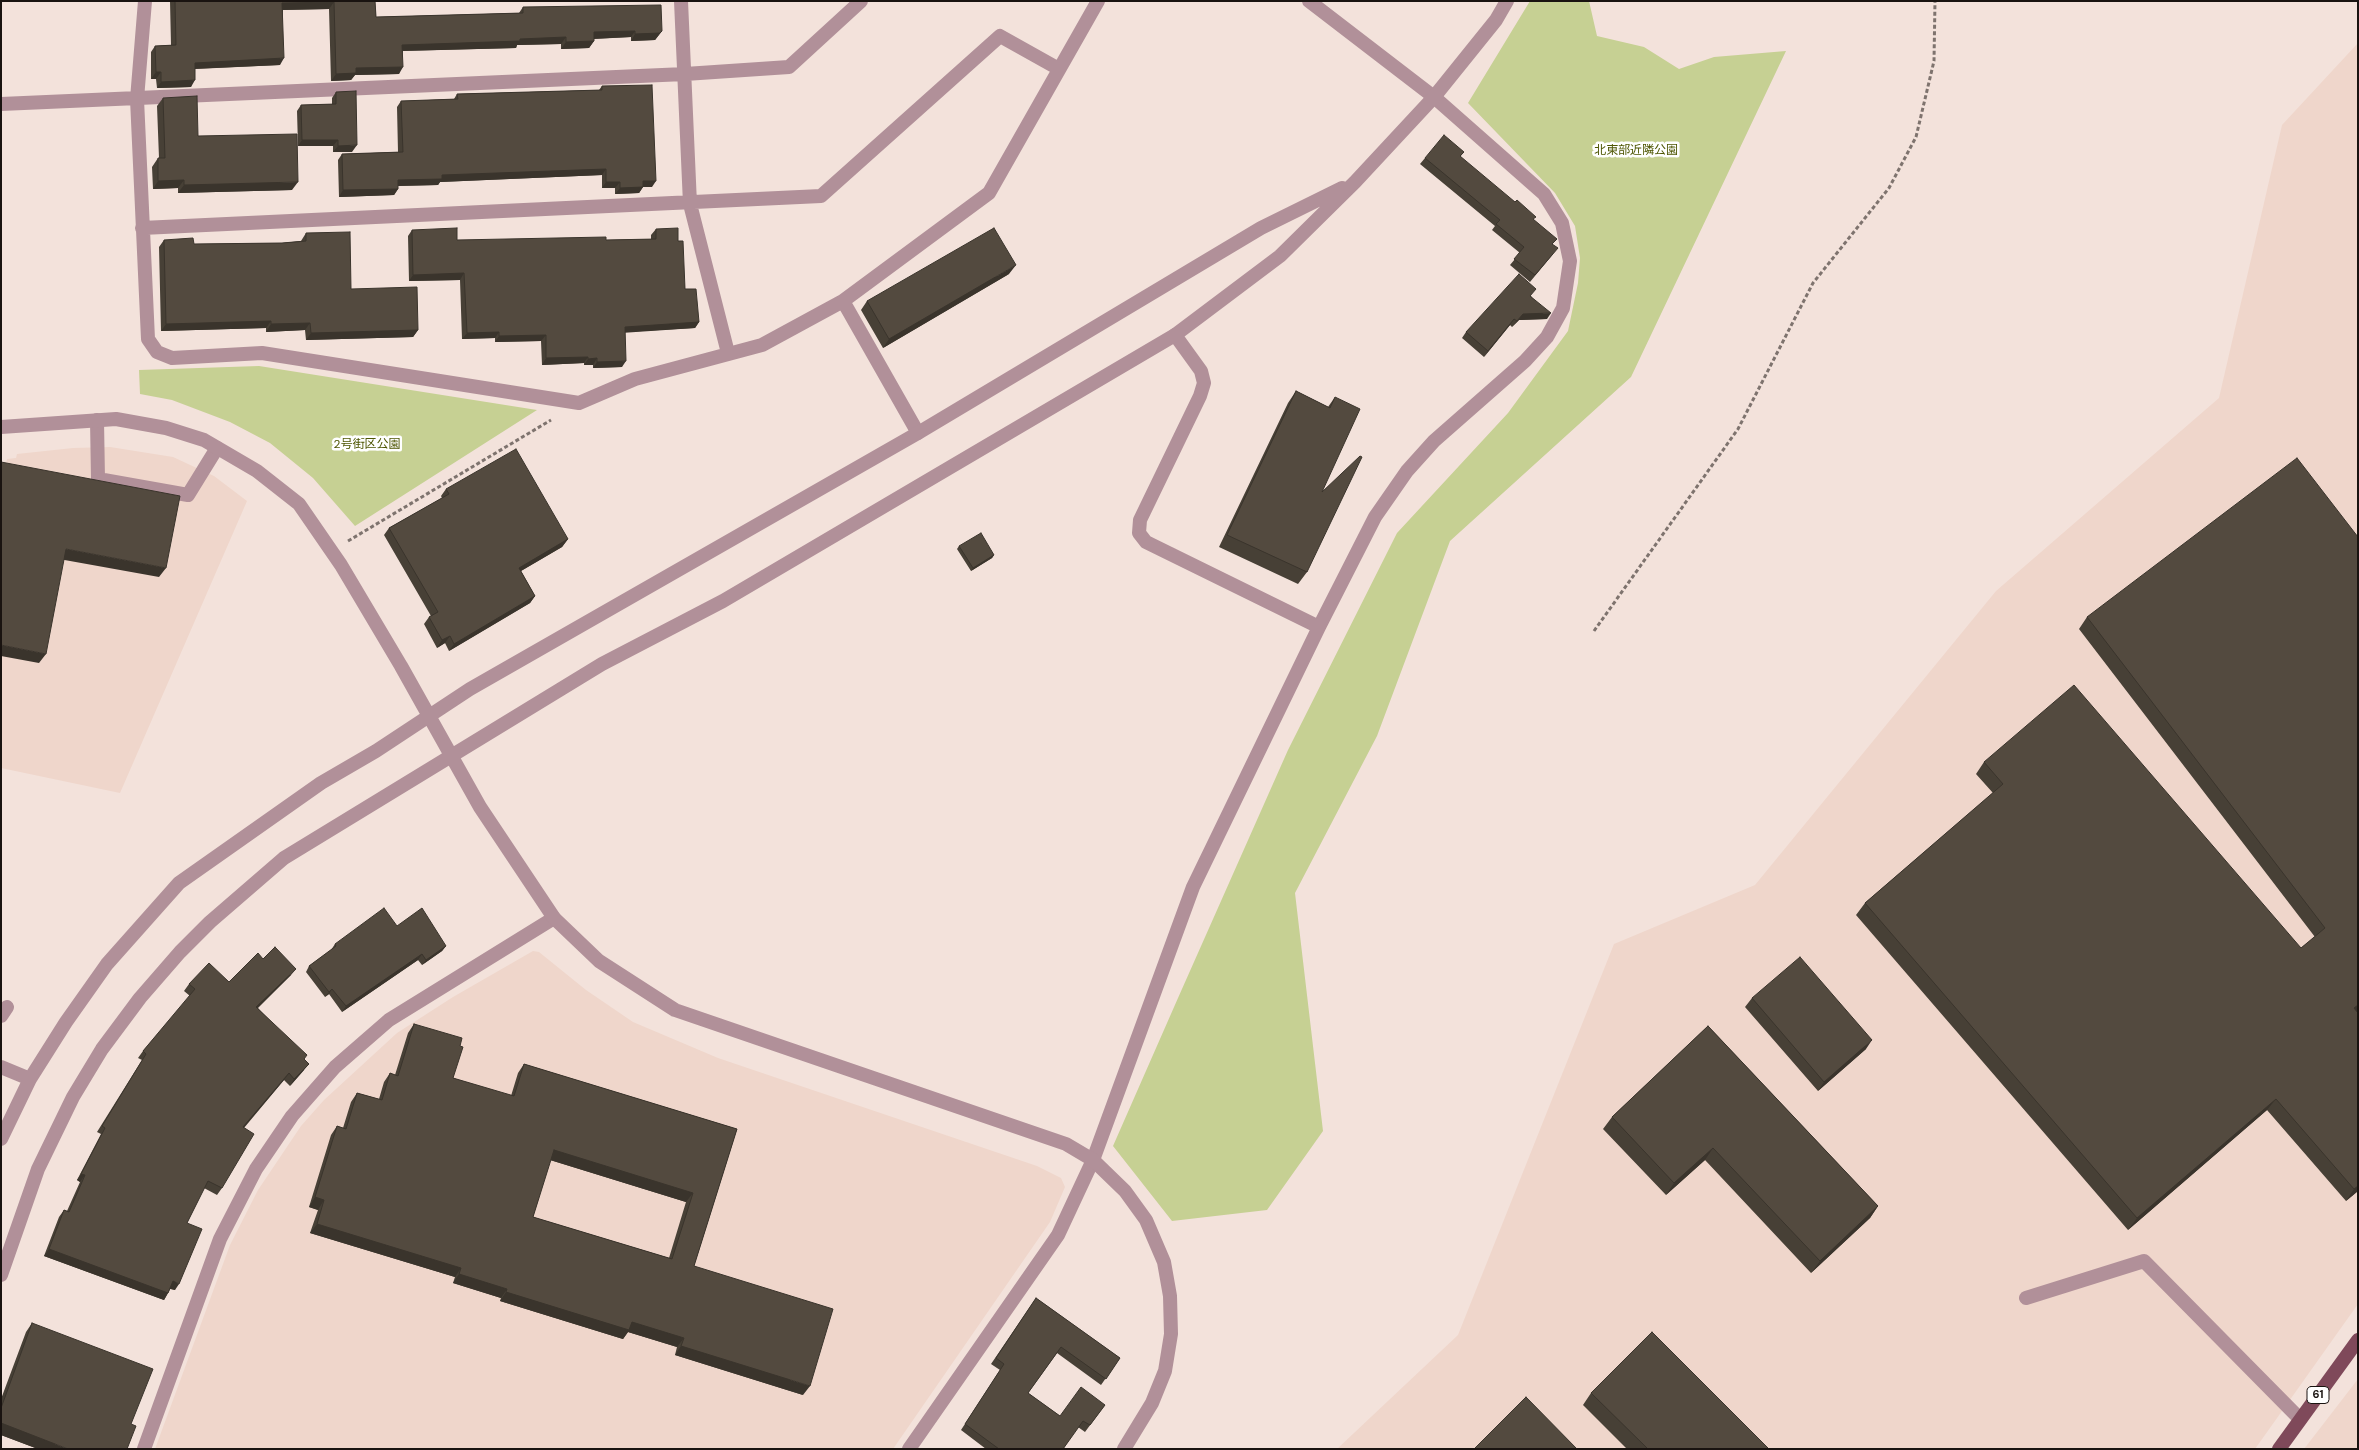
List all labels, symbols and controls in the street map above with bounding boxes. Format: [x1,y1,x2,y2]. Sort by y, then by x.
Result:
park label: 北東部近隣公園 [1594,144,1678,158]
park label: 2号街区公園 [334,438,400,452]
road number: 61 [2307,1386,2329,1404]

